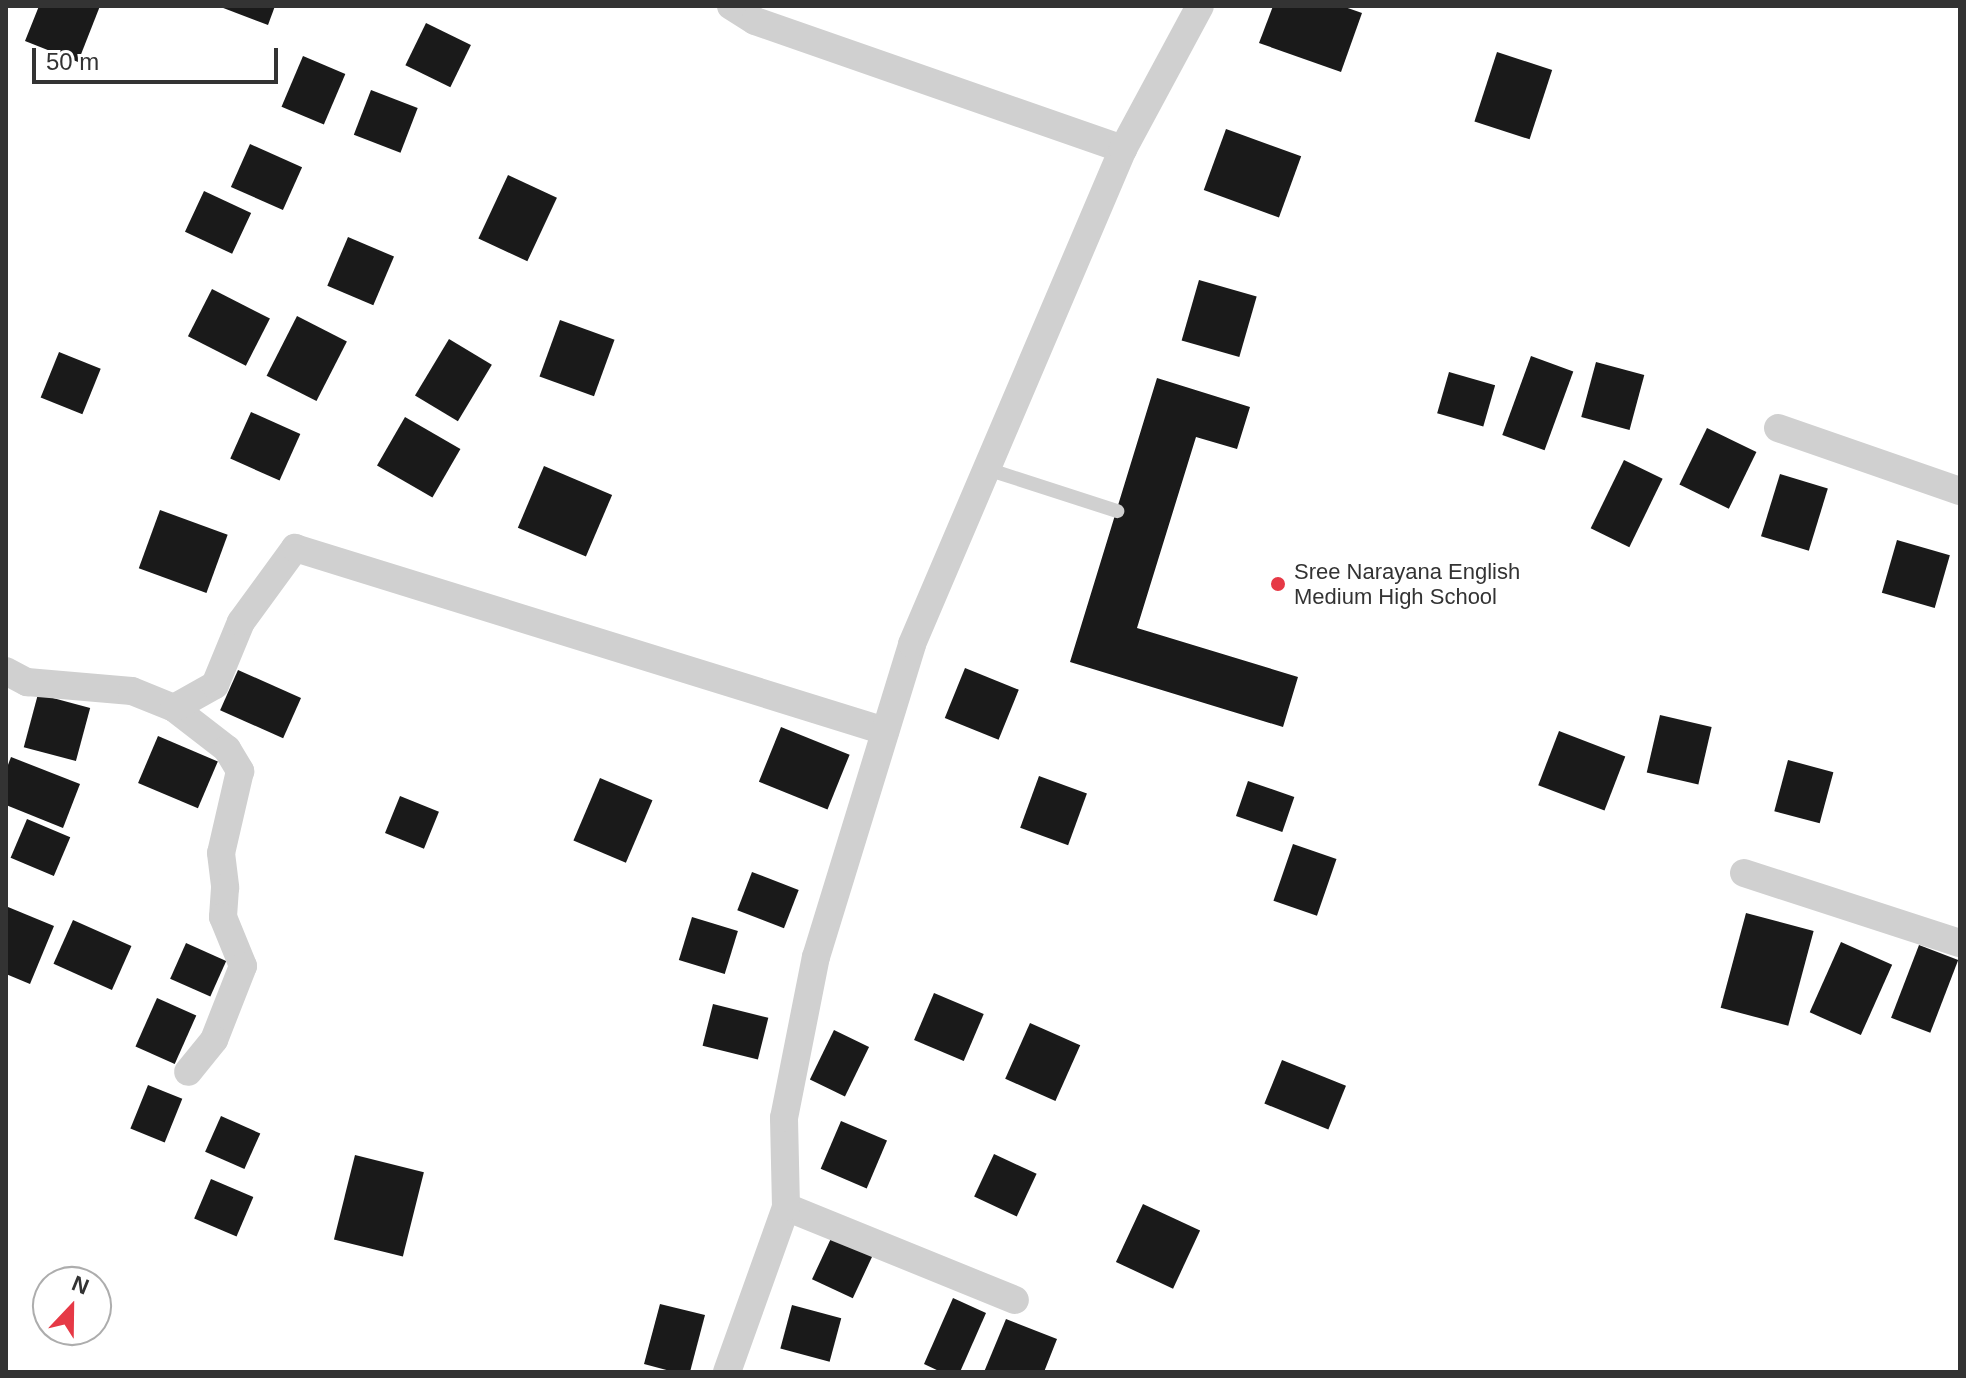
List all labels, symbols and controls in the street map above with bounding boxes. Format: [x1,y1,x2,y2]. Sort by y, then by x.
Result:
scale bar [36,32,282,82]
text: 50 m [46,48,99,75]
place label: Sree Narayana English Medium High School [1294,558,1520,610]
marker: Sree Narayana English Medium High School [1269,575,1287,593]
north arrow [32,1266,112,1346]
text: N [68,1271,92,1300]

